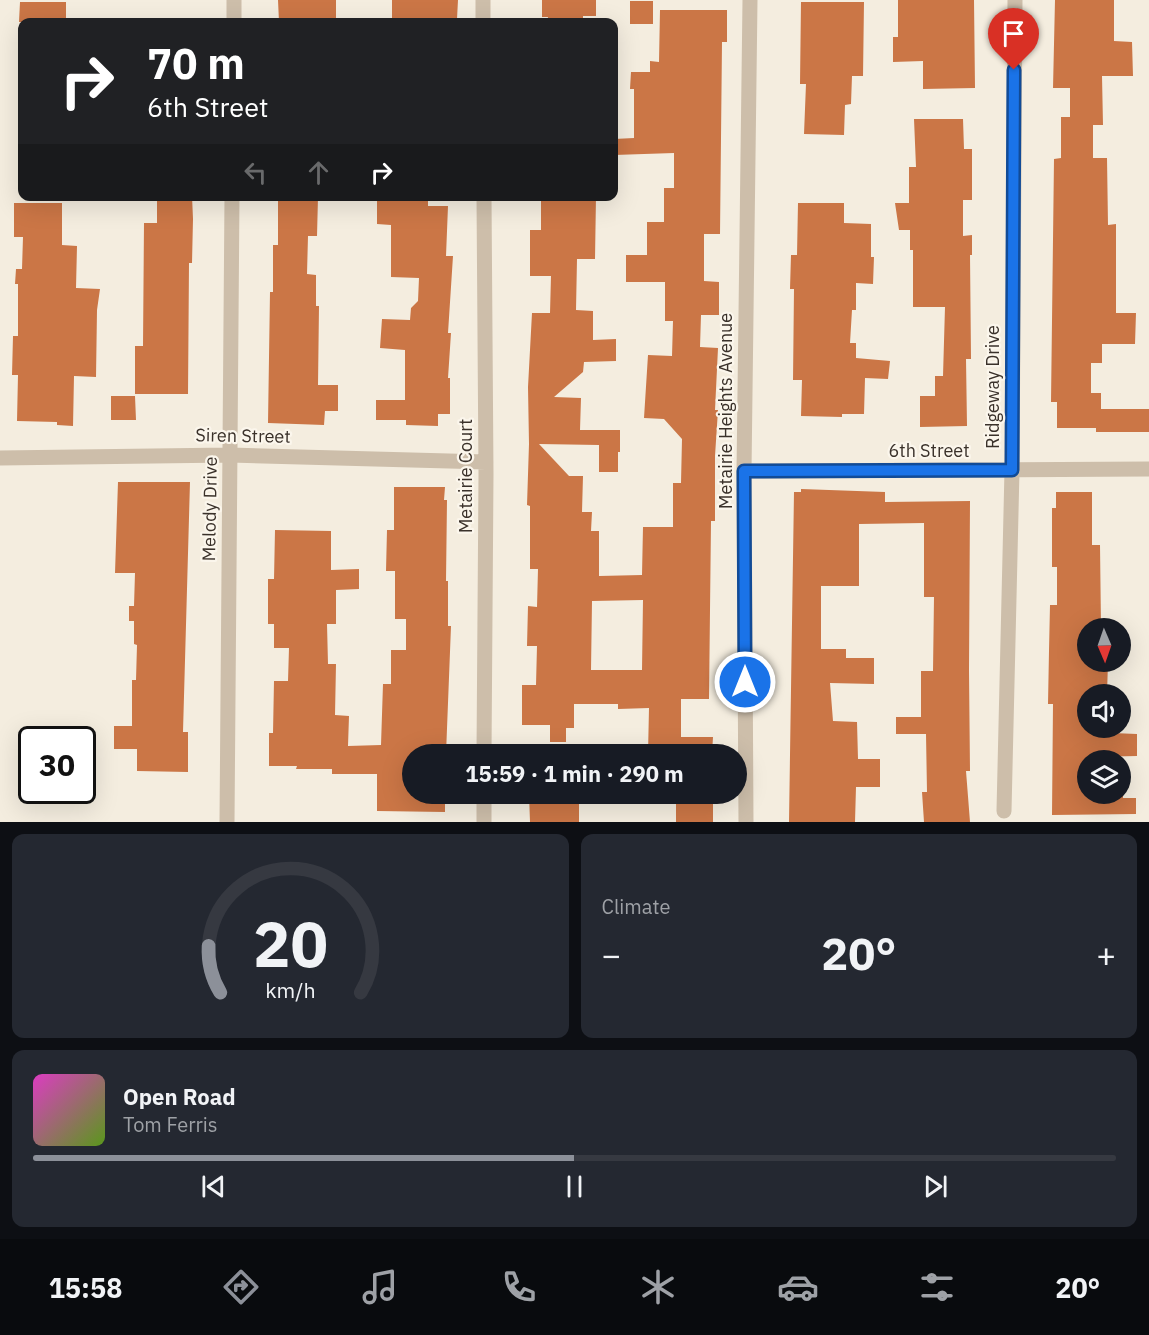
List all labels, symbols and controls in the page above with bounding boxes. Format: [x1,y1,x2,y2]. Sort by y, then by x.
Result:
pin [988,8,1039,70]
icon: arrive [997,17,1030,50]
text: 70 m [147,36,245,91]
icon: right [48,42,126,120]
text: 6th Street [147,89,268,124]
icon: left [239,156,272,189]
icon: ahead [302,156,335,189]
icon: right [365,156,398,189]
street label: Metairie Heights Avenue [714,313,737,509]
street label: Ridgeway Drive [981,325,1004,449]
street label: Metairie Court [454,419,477,533]
street label: Siren Street [195,423,291,448]
street label: 6th Street [889,439,969,462]
street label: Melody Drive [197,456,222,562]
north arrow [1077,618,1131,672]
map controls [1077,618,1131,804]
position arrow [713,650,777,714]
button: sound [1077,684,1131,738]
speed limit sign: 30 [18,726,96,804]
button: layers [1077,750,1131,804]
text: 15:59 · 1 min · 290 m [465,759,684,788]
text: Climate [602,893,670,920]
text: 20 [253,903,328,984]
text: 20° [821,924,896,982]
text: − [602,933,621,976]
text: + [1096,933,1116,976]
text: km/h [265,976,315,1004]
text: Open Road [123,1082,236,1111]
text: Tom Ferris [123,1111,218,1138]
icon: previous [197,1170,230,1203]
icon: pause [558,1170,591,1203]
icon: next [919,1170,952,1203]
icon: directions [220,1266,262,1308]
icon: music [359,1266,401,1308]
icon: phone [498,1266,540,1308]
icon: climate [637,1266,679,1308]
icon: car [777,1266,819,1308]
icon: filters [916,1266,958,1308]
text: 15:58 [49,1270,122,1305]
text: 20° [1055,1270,1100,1305]

